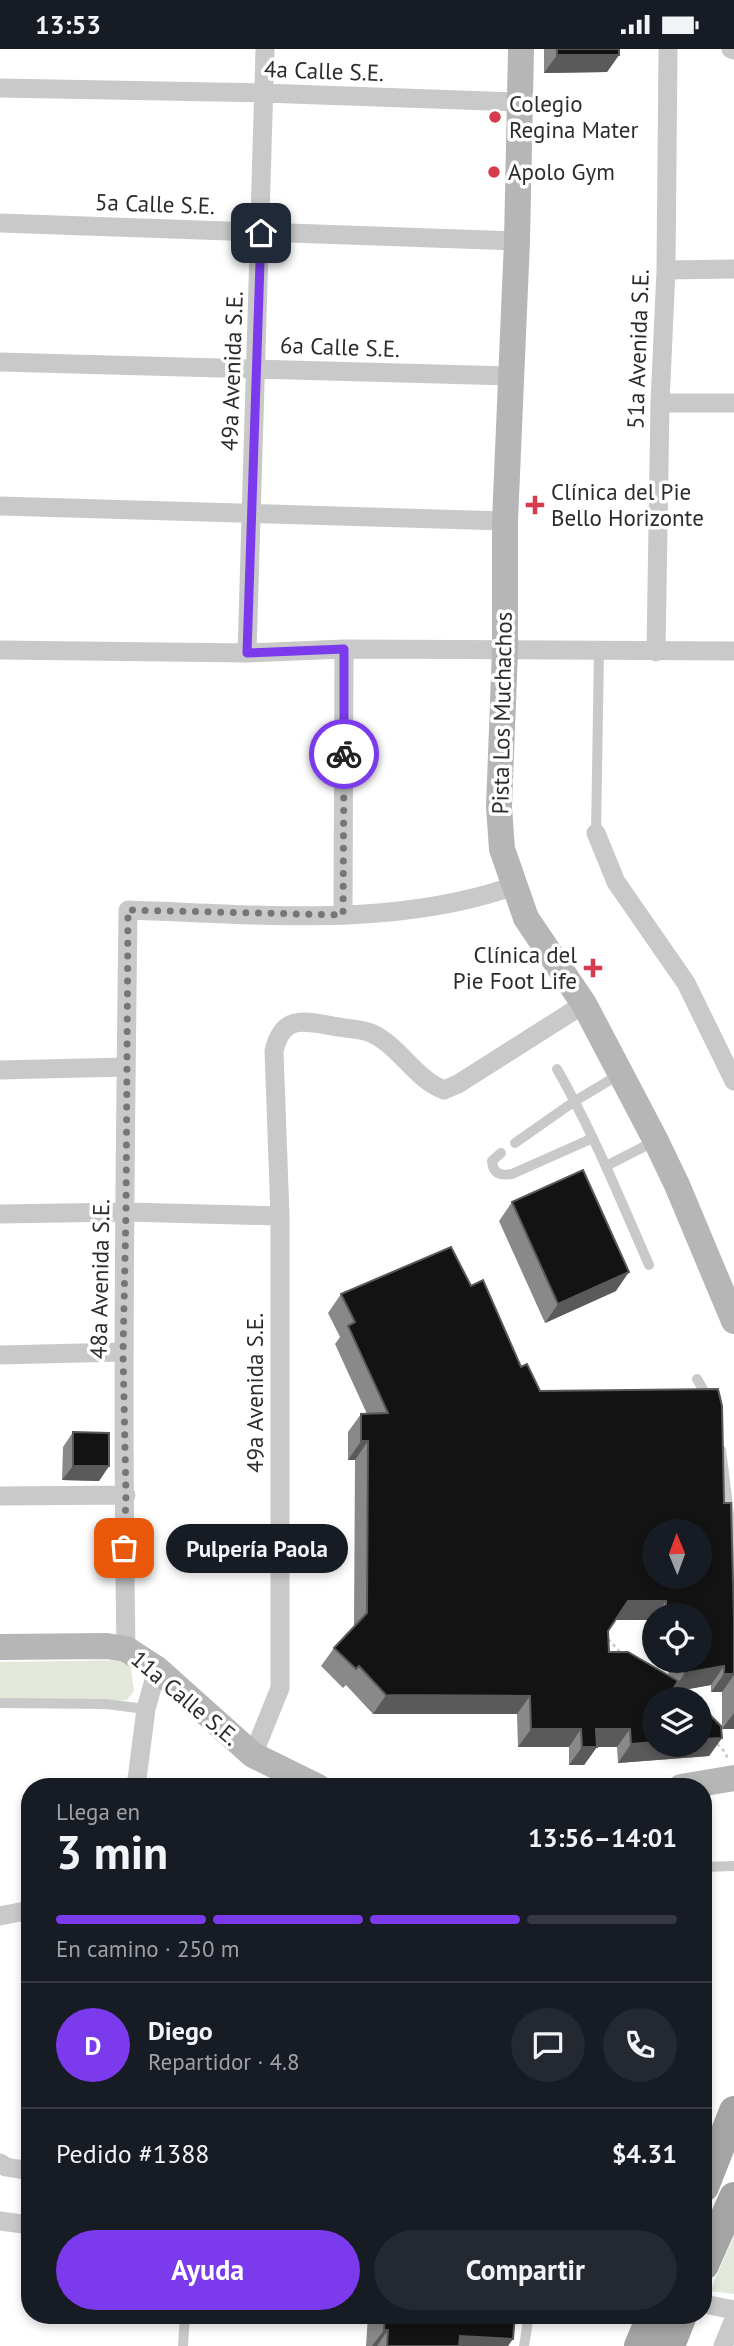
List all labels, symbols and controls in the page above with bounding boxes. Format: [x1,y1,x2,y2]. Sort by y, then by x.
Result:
text: 13:53 [35,8,101,41]
street label: 4a Calle S.E. [264,54,384,87]
place label: Colegio Regina Mater [509,89,638,144]
marker: Colegio Regina Mater [487,109,503,125]
place label: Apolo Gym [508,157,615,186]
marker: Apolo Gym [486,164,502,180]
street label: 5a Calle S.E. [95,187,215,220]
pin [231,203,291,263]
icon: home [242,214,280,252]
street label: 51a Avenida S.E. [620,268,655,429]
street label: 49a Avenida S.E. [214,290,249,451]
street label: 6a Calle S.E. [280,330,400,363]
place label: Clínica del Pie Bello Horizonte [551,477,704,532]
marker: Clínica del Pie Bello Horizonte [525,495,545,515]
street label: Pista Los Muchachos [485,611,518,815]
courier [309,719,379,789]
icon: bike [325,735,363,773]
place label: Clínica del Pie Foot Life [453,940,577,995]
marker: Clínica del Pie Foot Life [583,958,603,978]
street label: 48a Avenida S.E. [84,1199,115,1359]
street label: 49a Avenida S.E. [240,1313,269,1473]
pin [94,1518,154,1578]
north arrow [642,1519,712,1589]
map controls [642,1519,712,1757]
callout: Pulpería Paola [166,1523,348,1573]
icon: bag [105,1529,143,1567]
text: Pulpería Paola [186,1534,328,1563]
button: locate [642,1603,712,1673]
street label: 11a Calle S.E. [125,1644,245,1751]
button: layers [642,1687,712,1757]
text: Llega en [56,1797,140,1826]
text: 13:56–14:01 [528,1821,677,1854]
text: 3 min [56,1822,168,1882]
text: En camino · 250 m [56,1934,239,1963]
button: chat [511,2008,585,2082]
button: phone [603,2008,677,2082]
text: Diego [148,2014,213,2047]
text: D [85,2029,101,2062]
text: Repartidor · 4.8 [148,2047,300,2076]
text: Pedido #1388 [56,2137,209,2170]
text: $4.31 [612,2137,677,2170]
button: Ayuda [56,2230,360,2310]
button: Compartir [374,2230,677,2310]

